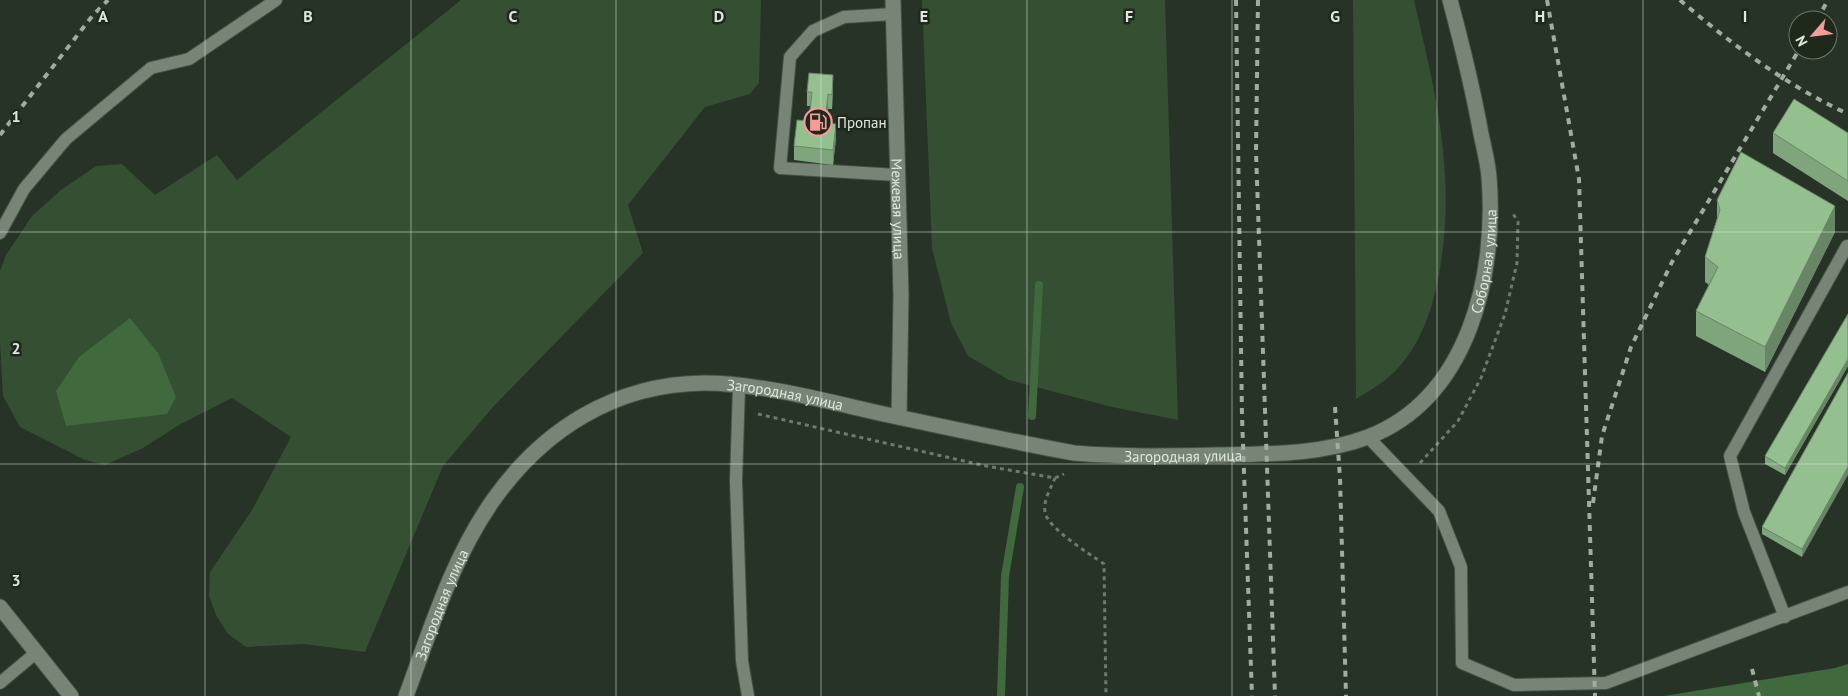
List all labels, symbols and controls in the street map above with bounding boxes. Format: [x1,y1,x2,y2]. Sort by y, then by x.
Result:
text: A [98,6,108,26]
text: B [303,6,313,26]
text: C [509,6,518,26]
text: D [714,6,724,26]
text: E [920,6,928,26]
text: F [1125,6,1133,26]
text: G [1330,6,1340,26]
text: H [1535,6,1545,26]
text: I [1743,6,1747,26]
north arrow [1788,10,1838,60]
text: N [1791,33,1812,49]
text: 1 [11,106,21,126]
fuel station icon: Пропан [803,107,833,137]
place label: Пропан [837,113,887,132]
street label: Межевая улица [888,158,910,260]
street label: Соборная улица [1466,209,1500,316]
text: 2 [11,338,21,358]
street label: Загородная улица [726,374,845,414]
street label: Загородная улица [1124,445,1242,465]
street label: Загородная улица [410,546,472,663]
text: 3 [11,570,21,590]

